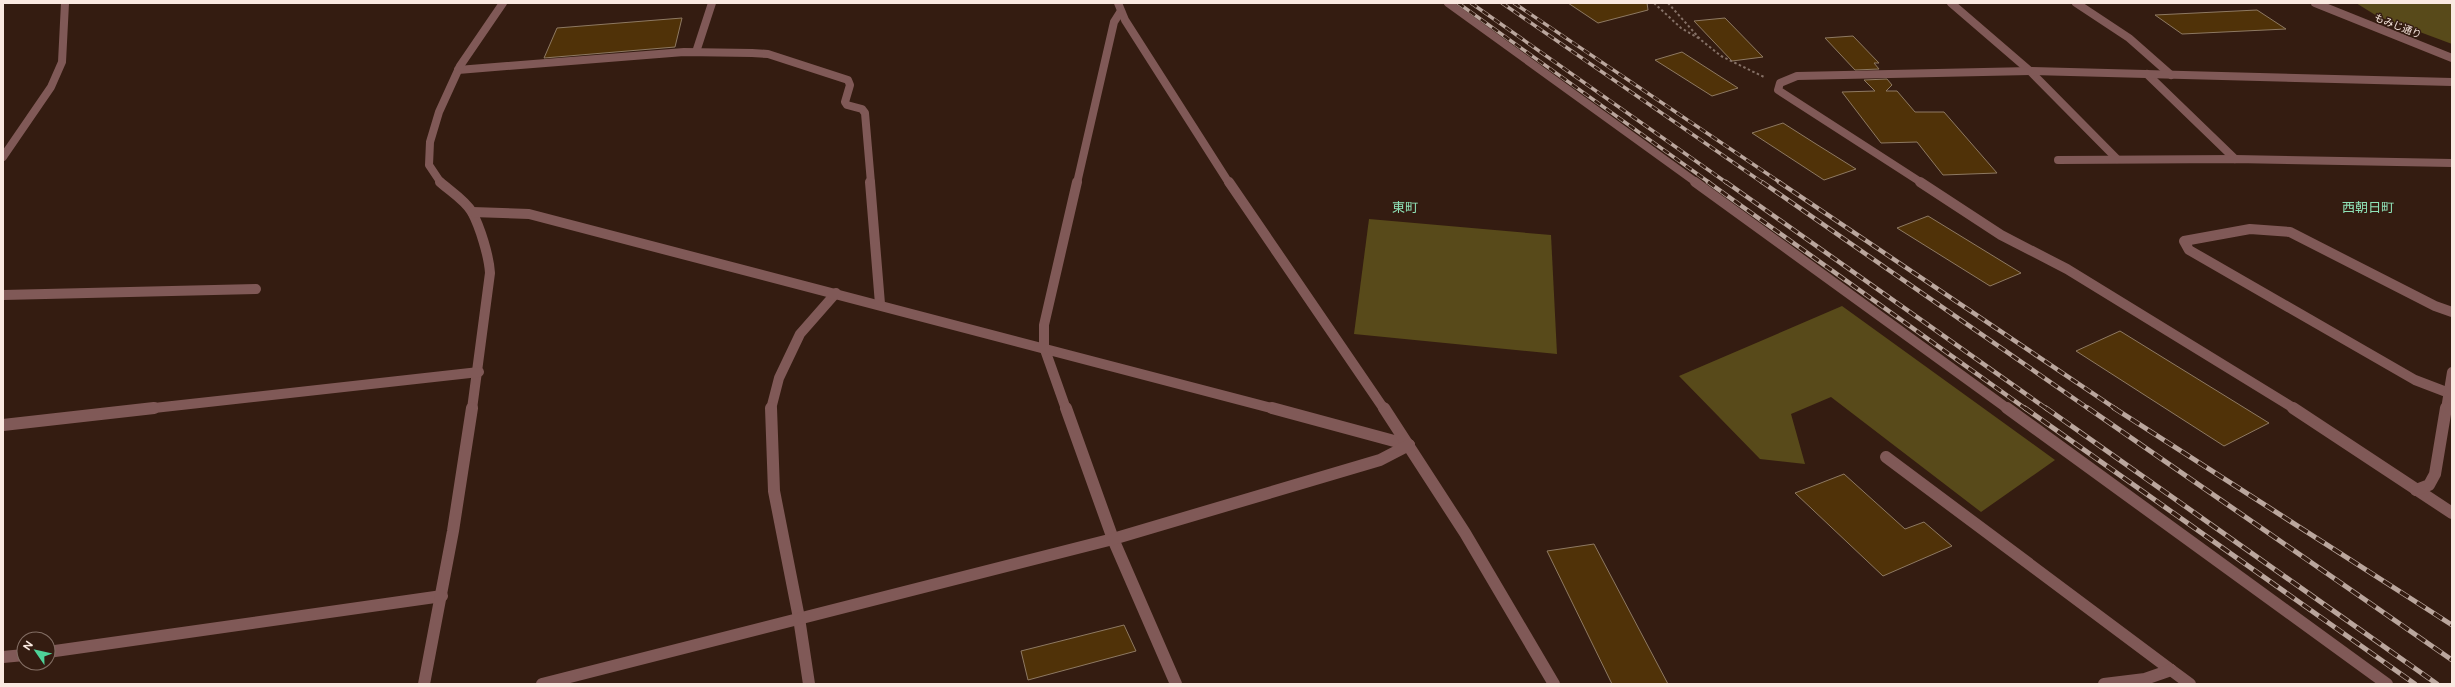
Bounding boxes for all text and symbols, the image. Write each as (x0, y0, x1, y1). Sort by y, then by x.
street label: もみじ通り (2372, 11, 2424, 41)
district label: 東町 (1392, 200, 1418, 215)
district label: 西朝日町 (2342, 200, 2394, 215)
north arrow (16, 631, 56, 671)
text: N (20, 639, 36, 653)

